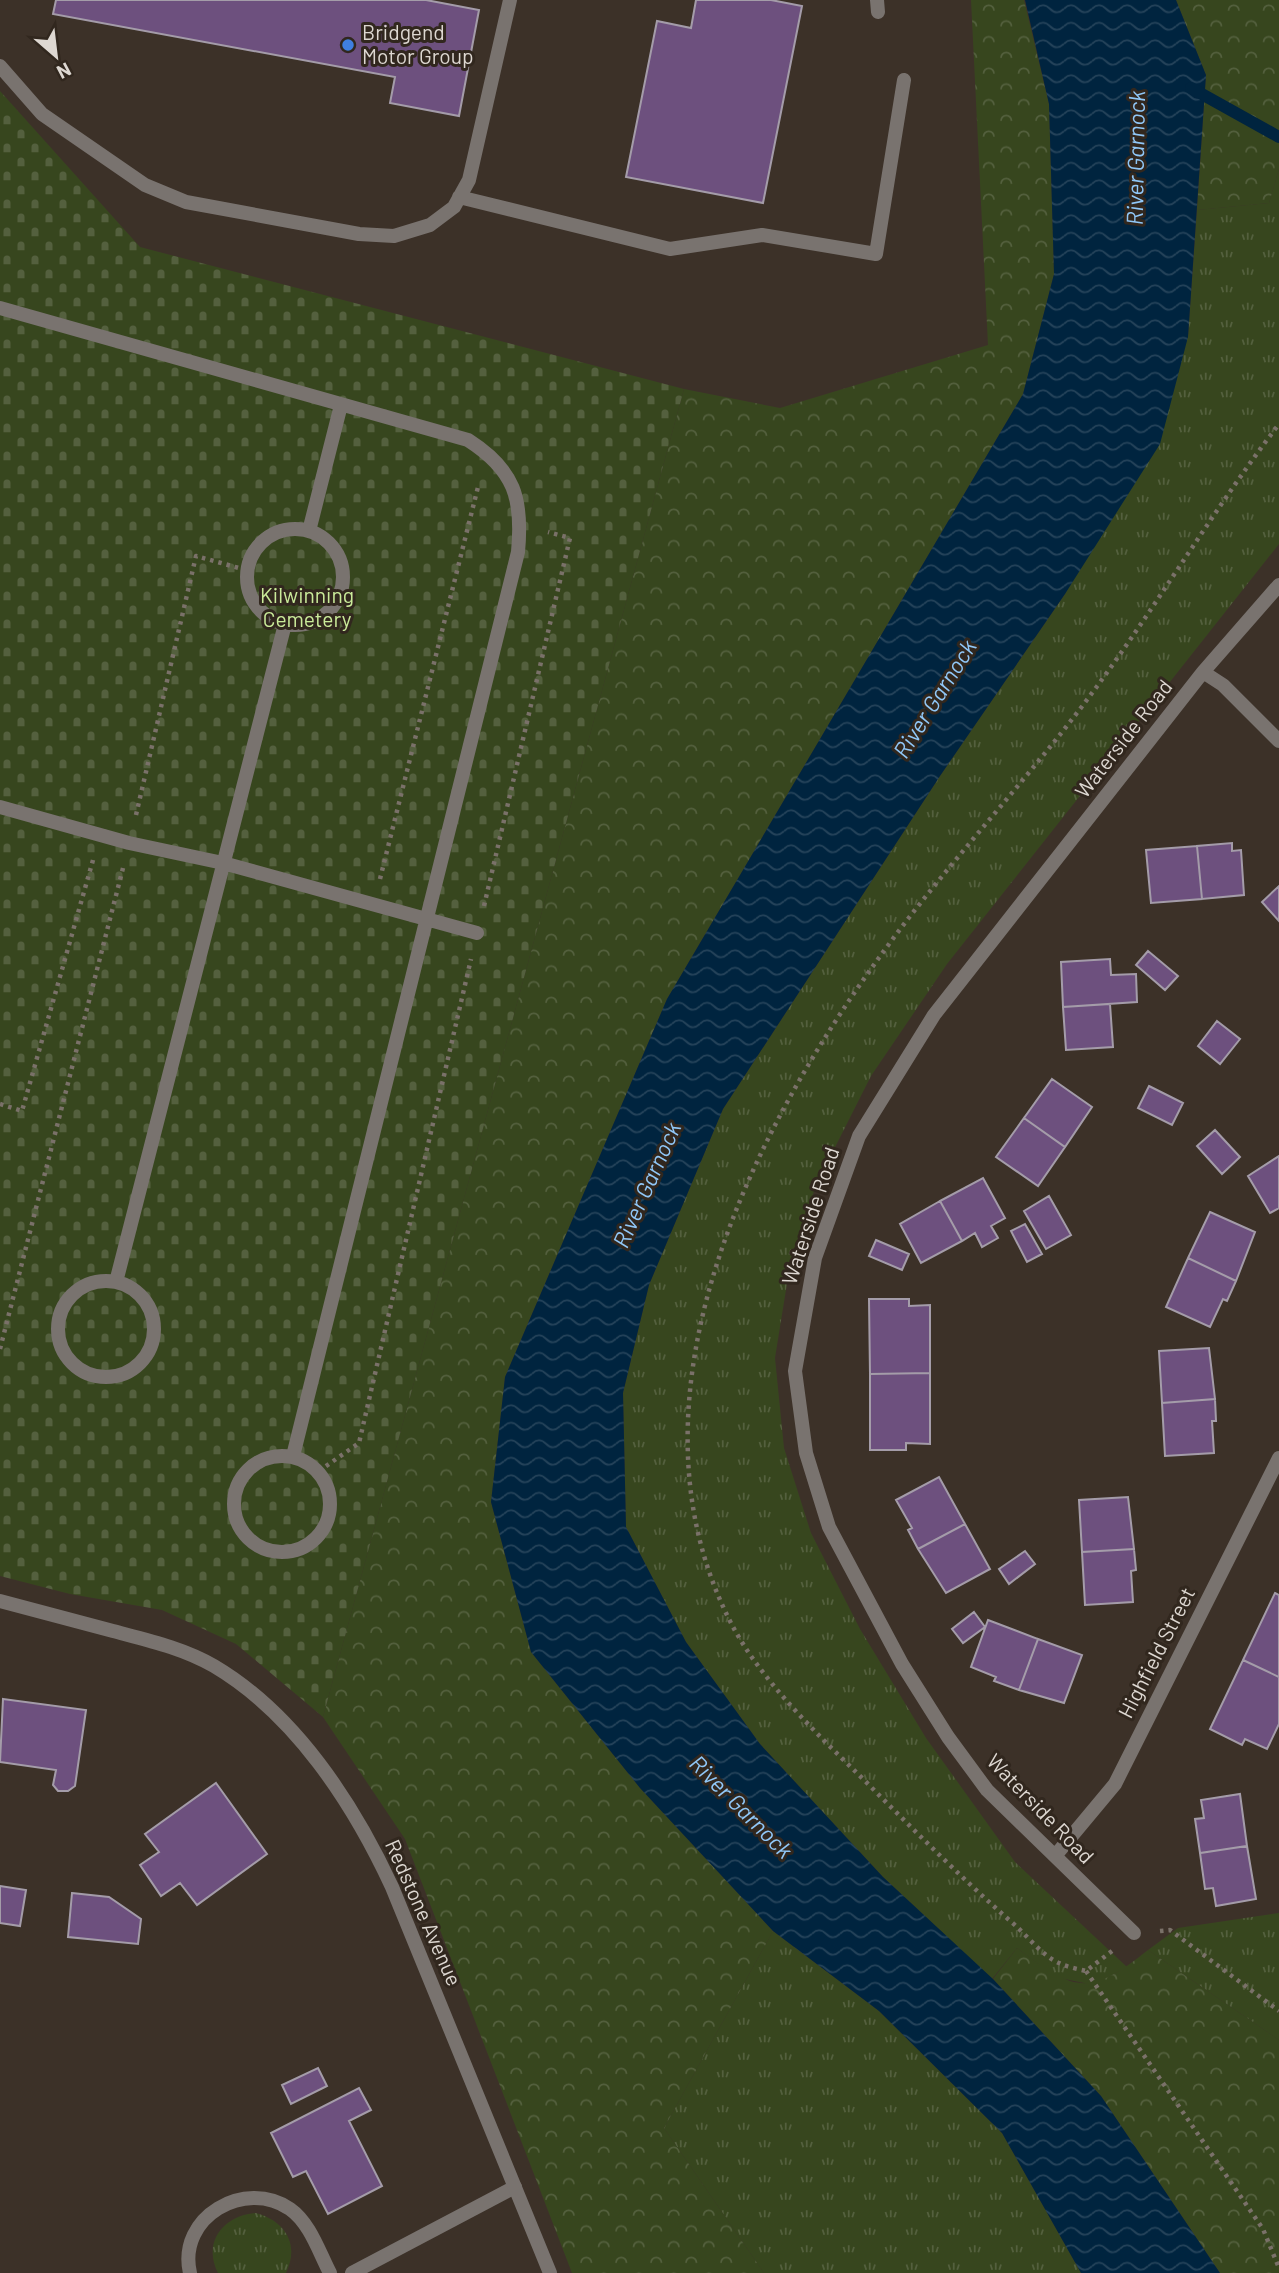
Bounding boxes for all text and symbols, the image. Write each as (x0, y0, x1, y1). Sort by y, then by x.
place label: Bridgend Motor Group (362, 19, 474, 68)
north arrow (21, 21, 91, 91)
marker: Bridgend Motor Group (340, 37, 356, 53)
text: N (53, 58, 75, 85)
water label: River Garnock (1120, 90, 1150, 226)
park label: Kilwinning Cemetery (260, 582, 354, 631)
water label: River Garnock (887, 634, 982, 763)
street label: Waterside Road (1069, 674, 1177, 802)
water label: River Garnock (606, 1117, 686, 1252)
street label: Waterside Road (776, 1144, 844, 1287)
street label: Highfield Street (1112, 1583, 1199, 1722)
street label: Waterside Road (982, 1748, 1100, 1868)
water label: River Garnock (684, 1749, 799, 1864)
street label: Redstone Avenue (381, 1835, 468, 1989)

